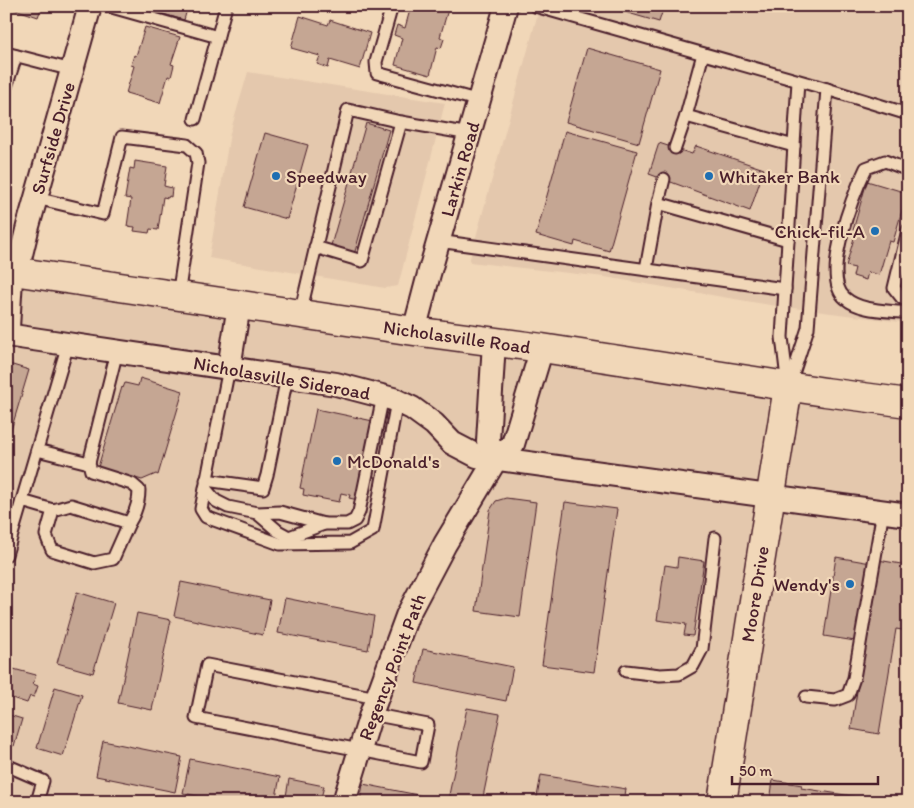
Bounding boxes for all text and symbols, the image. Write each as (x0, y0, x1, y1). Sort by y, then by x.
street label: Surfside Drive (26, 79, 80, 197)
street label: Larkin Road (435, 118, 485, 219)
place label: Speedway (286, 165, 367, 188)
place label: Whitaker Bank (719, 165, 840, 188)
marker: Speedway (270, 170, 282, 182)
marker: Whitaker Bank (703, 170, 715, 182)
place label: Chick-fil-A (774, 220, 865, 243)
marker: Chick-fil-A (869, 225, 881, 237)
street label: Nicholasville Road (382, 315, 532, 359)
street label: Nicholasville Sideroad (192, 351, 373, 405)
place label: McDonald's (347, 450, 440, 473)
marker: McDonald's (331, 455, 343, 467)
street label: Moore Drive (736, 544, 774, 644)
place label: Wendy's (773, 573, 840, 596)
marker: Wendy's (844, 578, 856, 590)
street label: Regency Point Path (353, 590, 431, 744)
scale bar (732, 753, 878, 785)
text: 50 m (739, 762, 772, 780)

